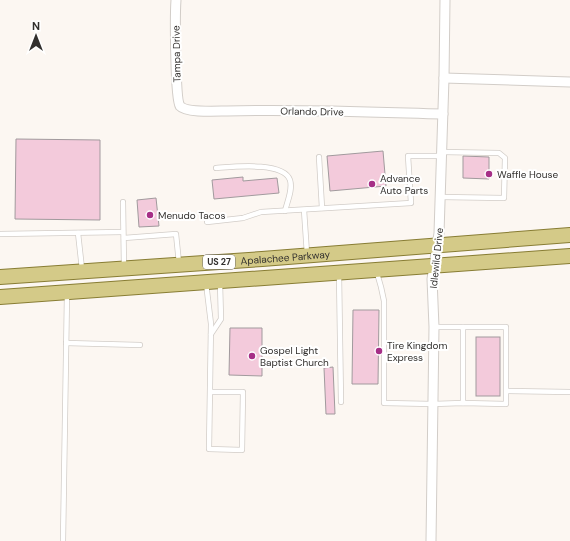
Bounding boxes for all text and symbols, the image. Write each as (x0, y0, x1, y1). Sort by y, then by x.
north arrow (16, 16, 56, 56)
text: N (32, 19, 40, 33)
street label: Tampa Drive (169, 25, 183, 83)
street label: Orlando Drive (280, 104, 344, 119)
place label: Waffle House (497, 168, 558, 181)
marker: Waffle House (484, 169, 494, 179)
place label: Advance Auto Parts (380, 172, 428, 197)
marker: Advance Auto Parts (367, 179, 377, 189)
place label: Menudo Tacos (158, 209, 225, 222)
marker: Menudo Tacos (145, 210, 155, 220)
street label: Idlewild Drive (427, 227, 446, 289)
street label: Apalachee Parkway (240, 248, 331, 267)
road number: US 27 (203, 255, 235, 269)
place label: Tire Kingdom Express (387, 339, 447, 364)
place label: Gospel Light Baptist Church (260, 344, 329, 369)
marker: Tire Kingdom Express (374, 346, 384, 356)
marker: Gospel Light Baptist Church (247, 351, 257, 361)

